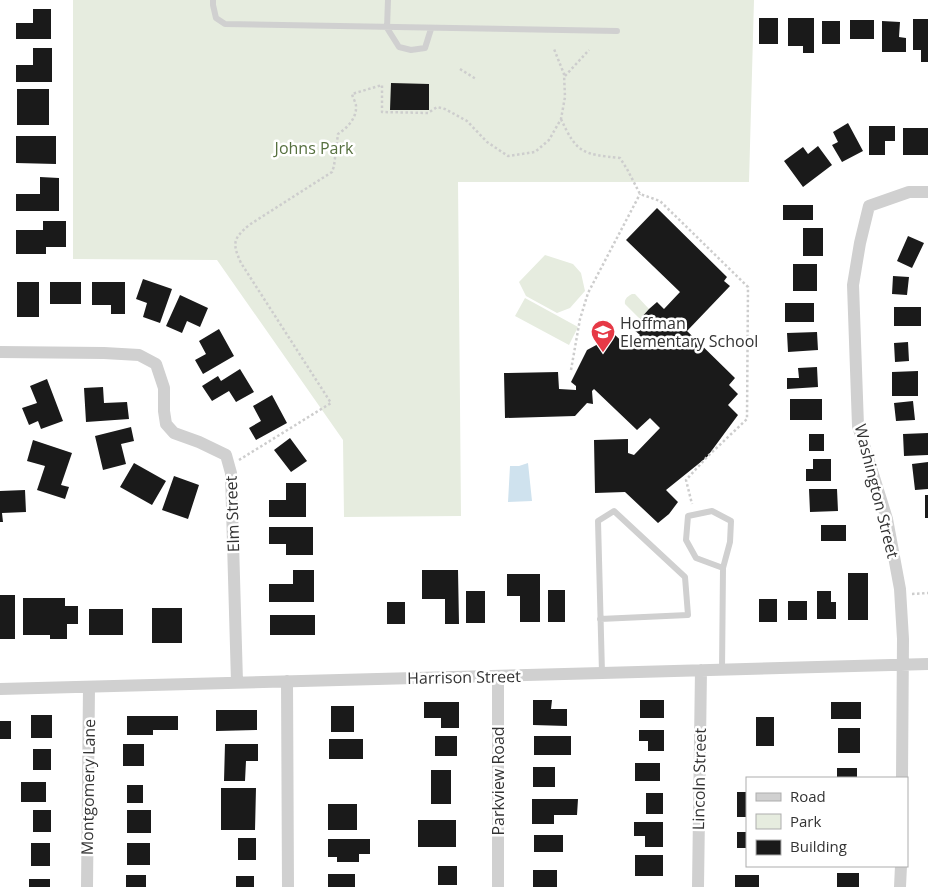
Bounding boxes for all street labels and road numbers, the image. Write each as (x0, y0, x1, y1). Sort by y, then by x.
street label: Washington Street (850, 422, 904, 561)
street label: Elm Street (220, 475, 244, 553)
street label: Harrison Street (407, 665, 521, 689)
street label: Montgomery Lane (76, 719, 100, 855)
street label: Parkview Road (487, 726, 509, 836)
street label: Lincoln Street (687, 727, 711, 830)

